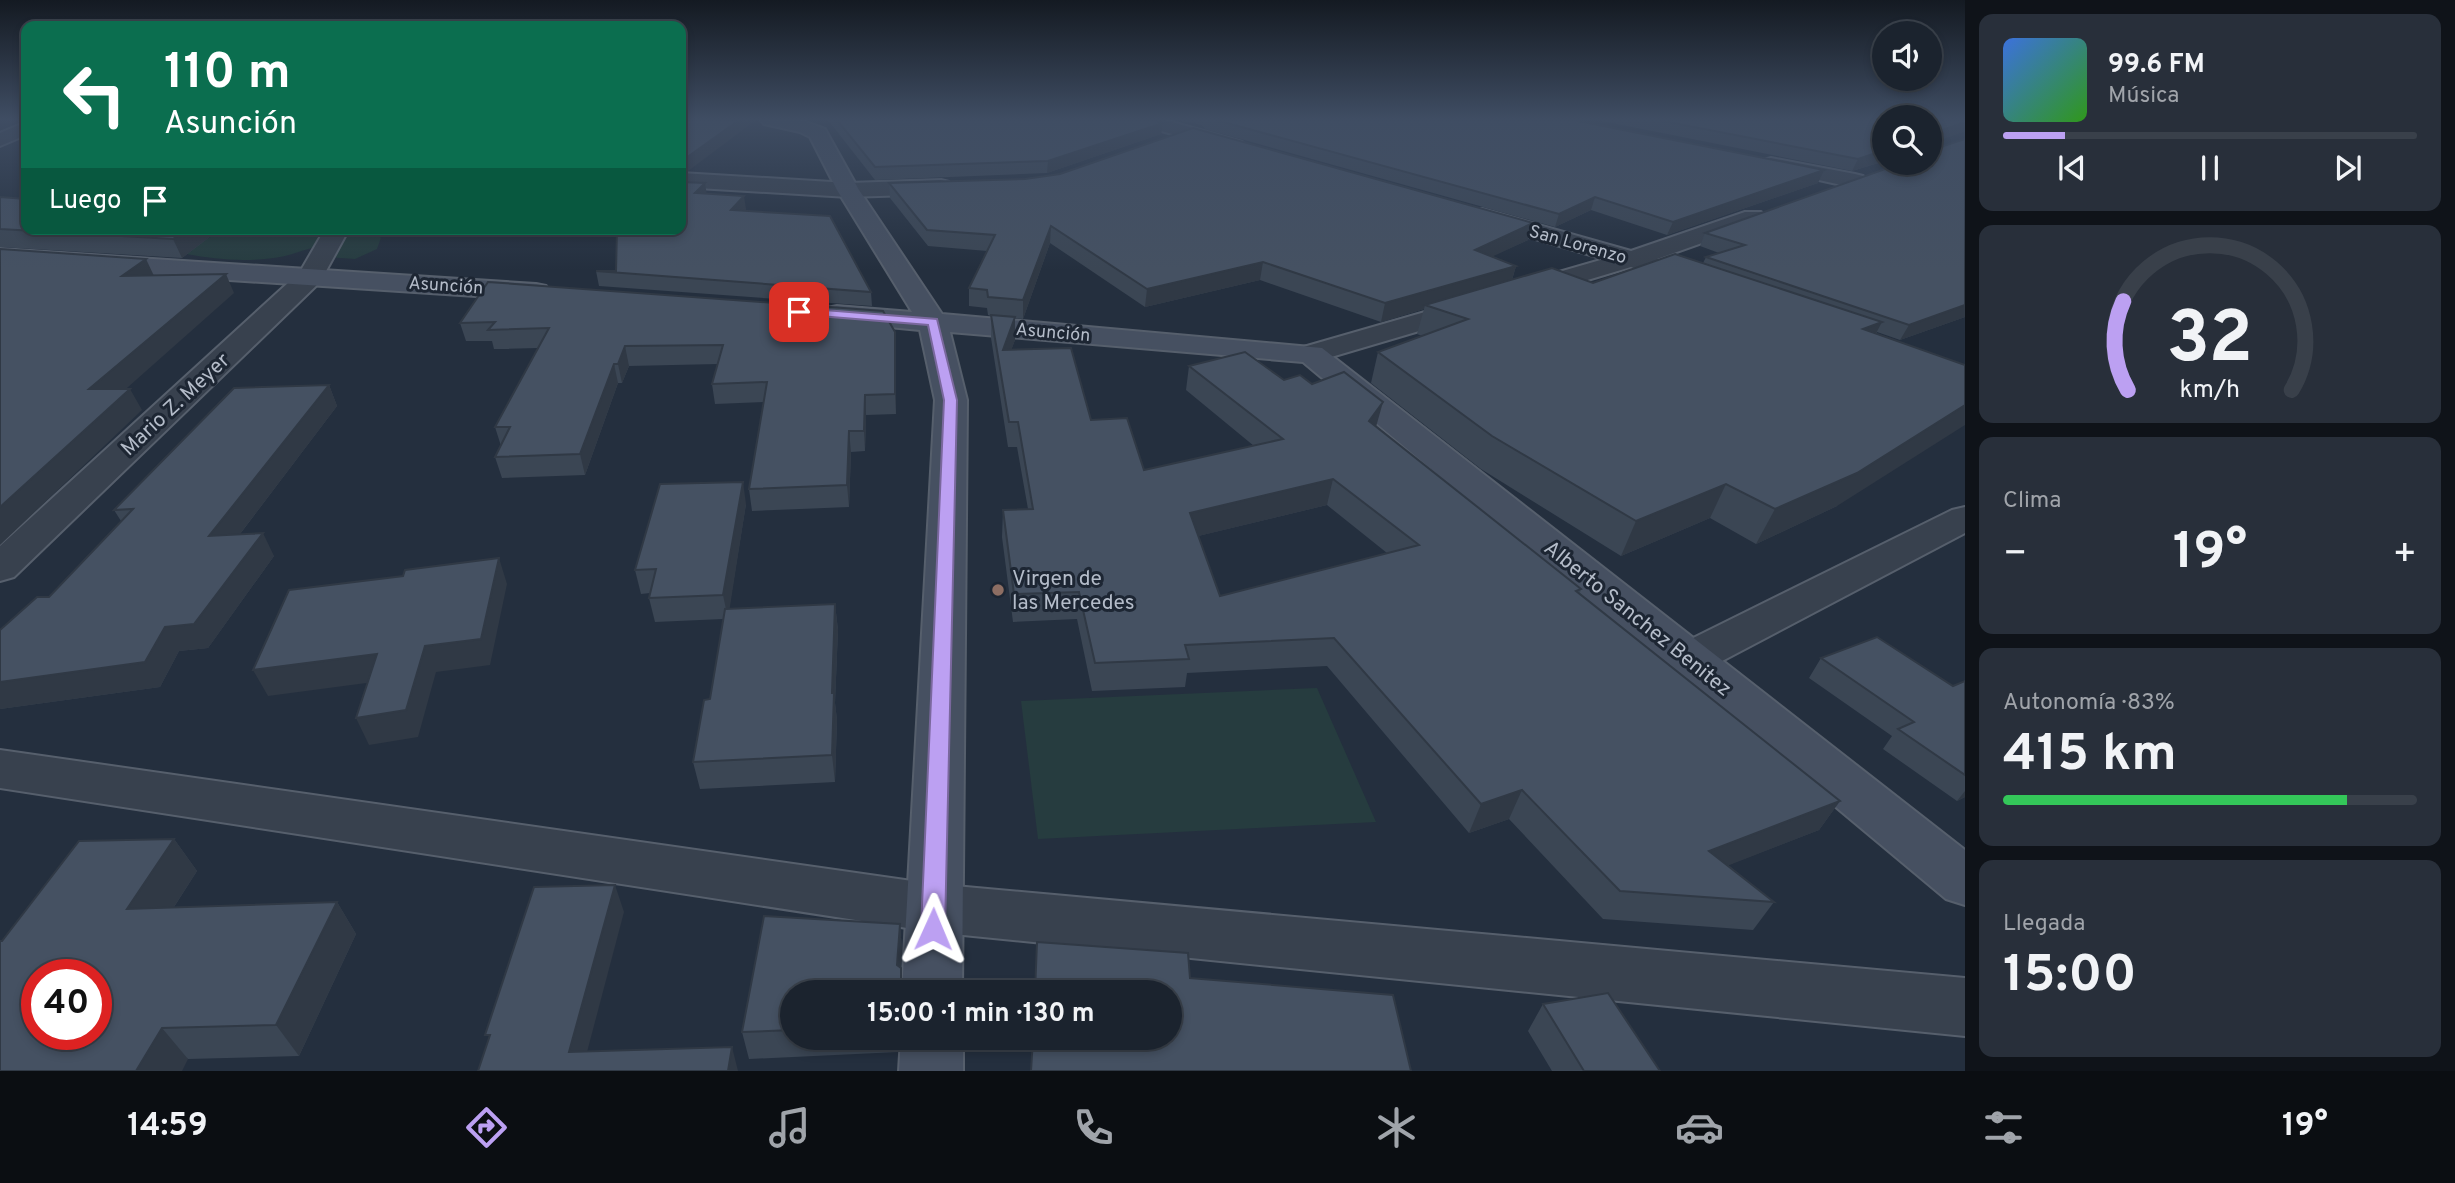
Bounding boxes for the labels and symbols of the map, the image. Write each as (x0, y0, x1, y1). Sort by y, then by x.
street label: San Lorenzo (1526, 221, 1629, 270)
street label: Asunción (408, 272, 484, 301)
pin (769, 282, 829, 342)
street label: Asunción (1015, 319, 1091, 348)
street label: Mario Z. Meyer (116, 348, 236, 463)
street label: Alberto Sanchez Benitez (1538, 535, 1736, 703)
place label: Virgen de las Mercedes (1012, 566, 1135, 617)
marker: Virgen de las Mercedes (990, 582, 1006, 598)
position arrow (896, 892, 970, 966)
speed limit sign: 40 (21, 959, 112, 1050)

